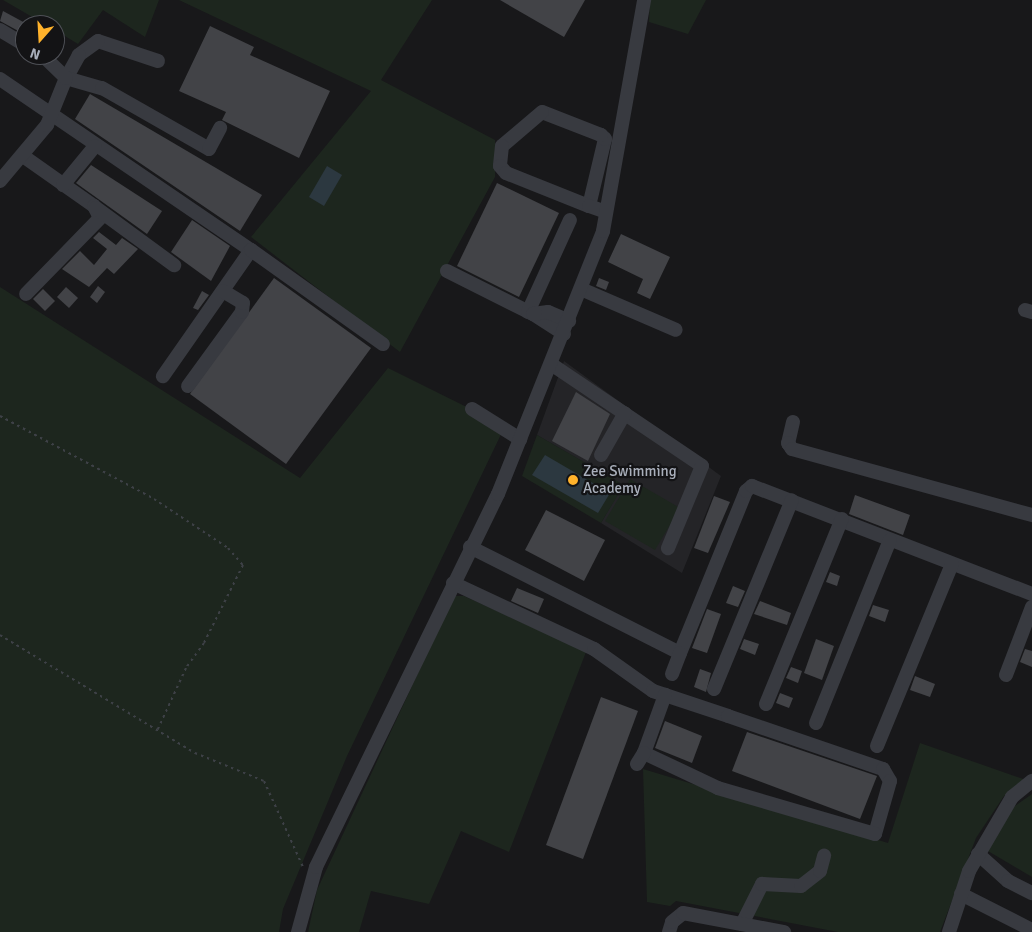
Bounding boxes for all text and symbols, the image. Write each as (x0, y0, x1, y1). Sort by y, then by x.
north arrow (15, 15, 65, 65)
text: N (28, 44, 43, 63)
place label: Zee Swimming Academy (583, 462, 677, 497)
marker: Zee Swimming Academy (567, 474, 579, 486)

